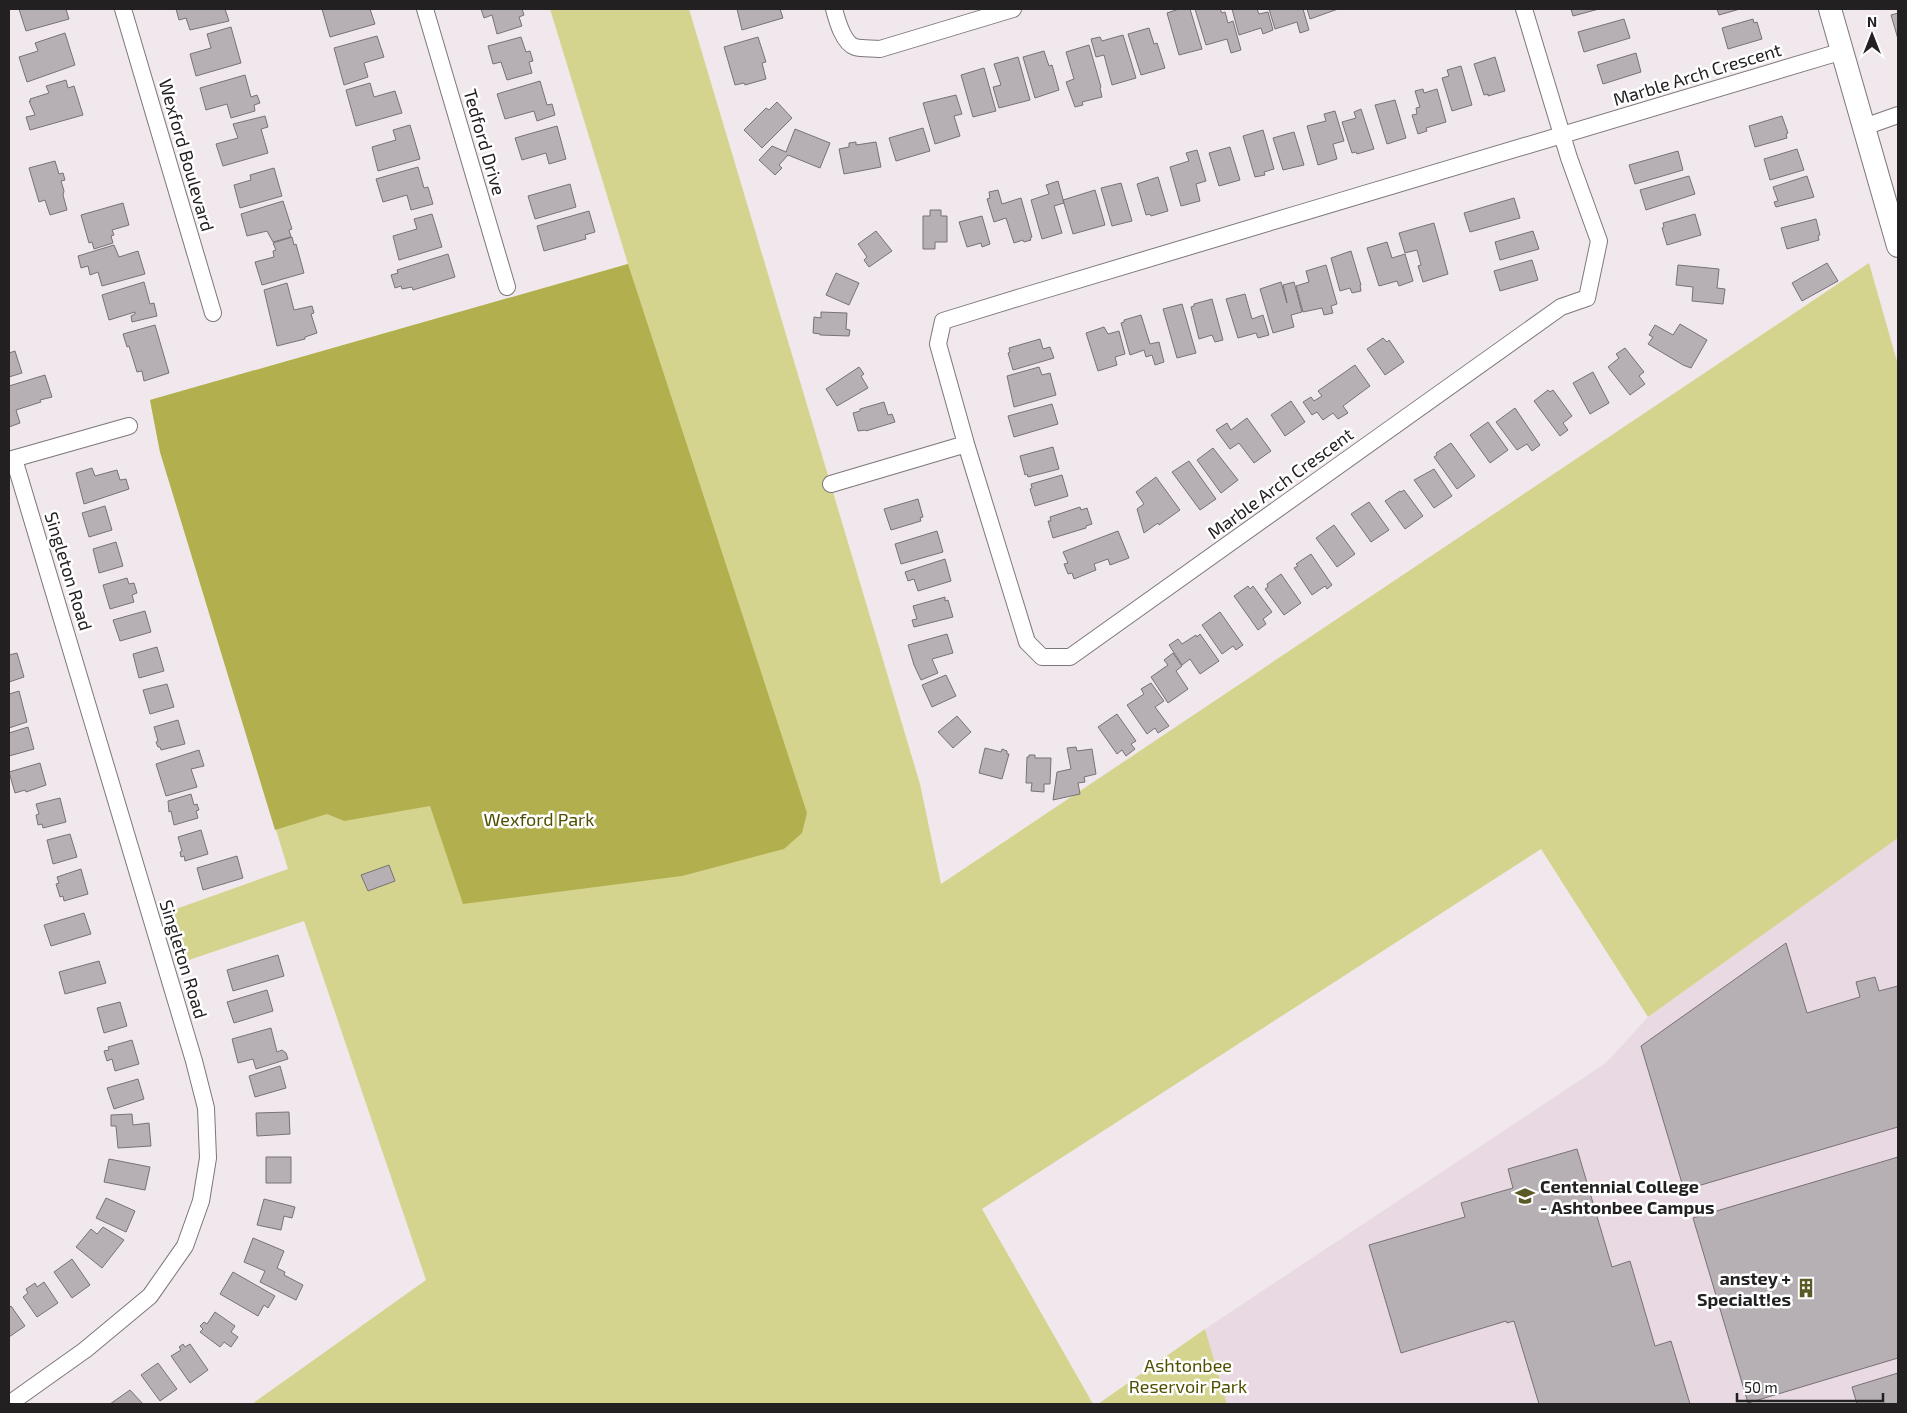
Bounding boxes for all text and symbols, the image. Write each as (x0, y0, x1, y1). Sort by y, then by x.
north arrow (1847, 10, 1897, 60)
text: N (1867, 13, 1877, 30)
street label: Marble Arch Crescent (1610, 38, 1784, 110)
street label: Wexford Boulevard (155, 76, 219, 234)
street label: Tedford Drive (459, 86, 511, 198)
street label: Marble Arch Crescent (1203, 423, 1357, 543)
street label: Singleton Road (40, 509, 98, 633)
park label: Wexford Park (483, 808, 595, 830)
street label: Singleton Road (155, 897, 213, 1021)
place label: Centennial College - Ashtonbee Campus (1540, 1175, 1714, 1218)
school or university icon: Centennial College - Ashtonbee Campus (1514, 1185, 1536, 1207)
place label: anstey + Specialt!es (1697, 1267, 1791, 1310)
building icon: anstey + Specialt!es (1795, 1277, 1817, 1299)
park label: Ashtonbee Reservoir Park (1129, 1354, 1247, 1397)
scale bar (1737, 1370, 1883, 1402)
text: 50 m (1744, 1378, 1778, 1396)

